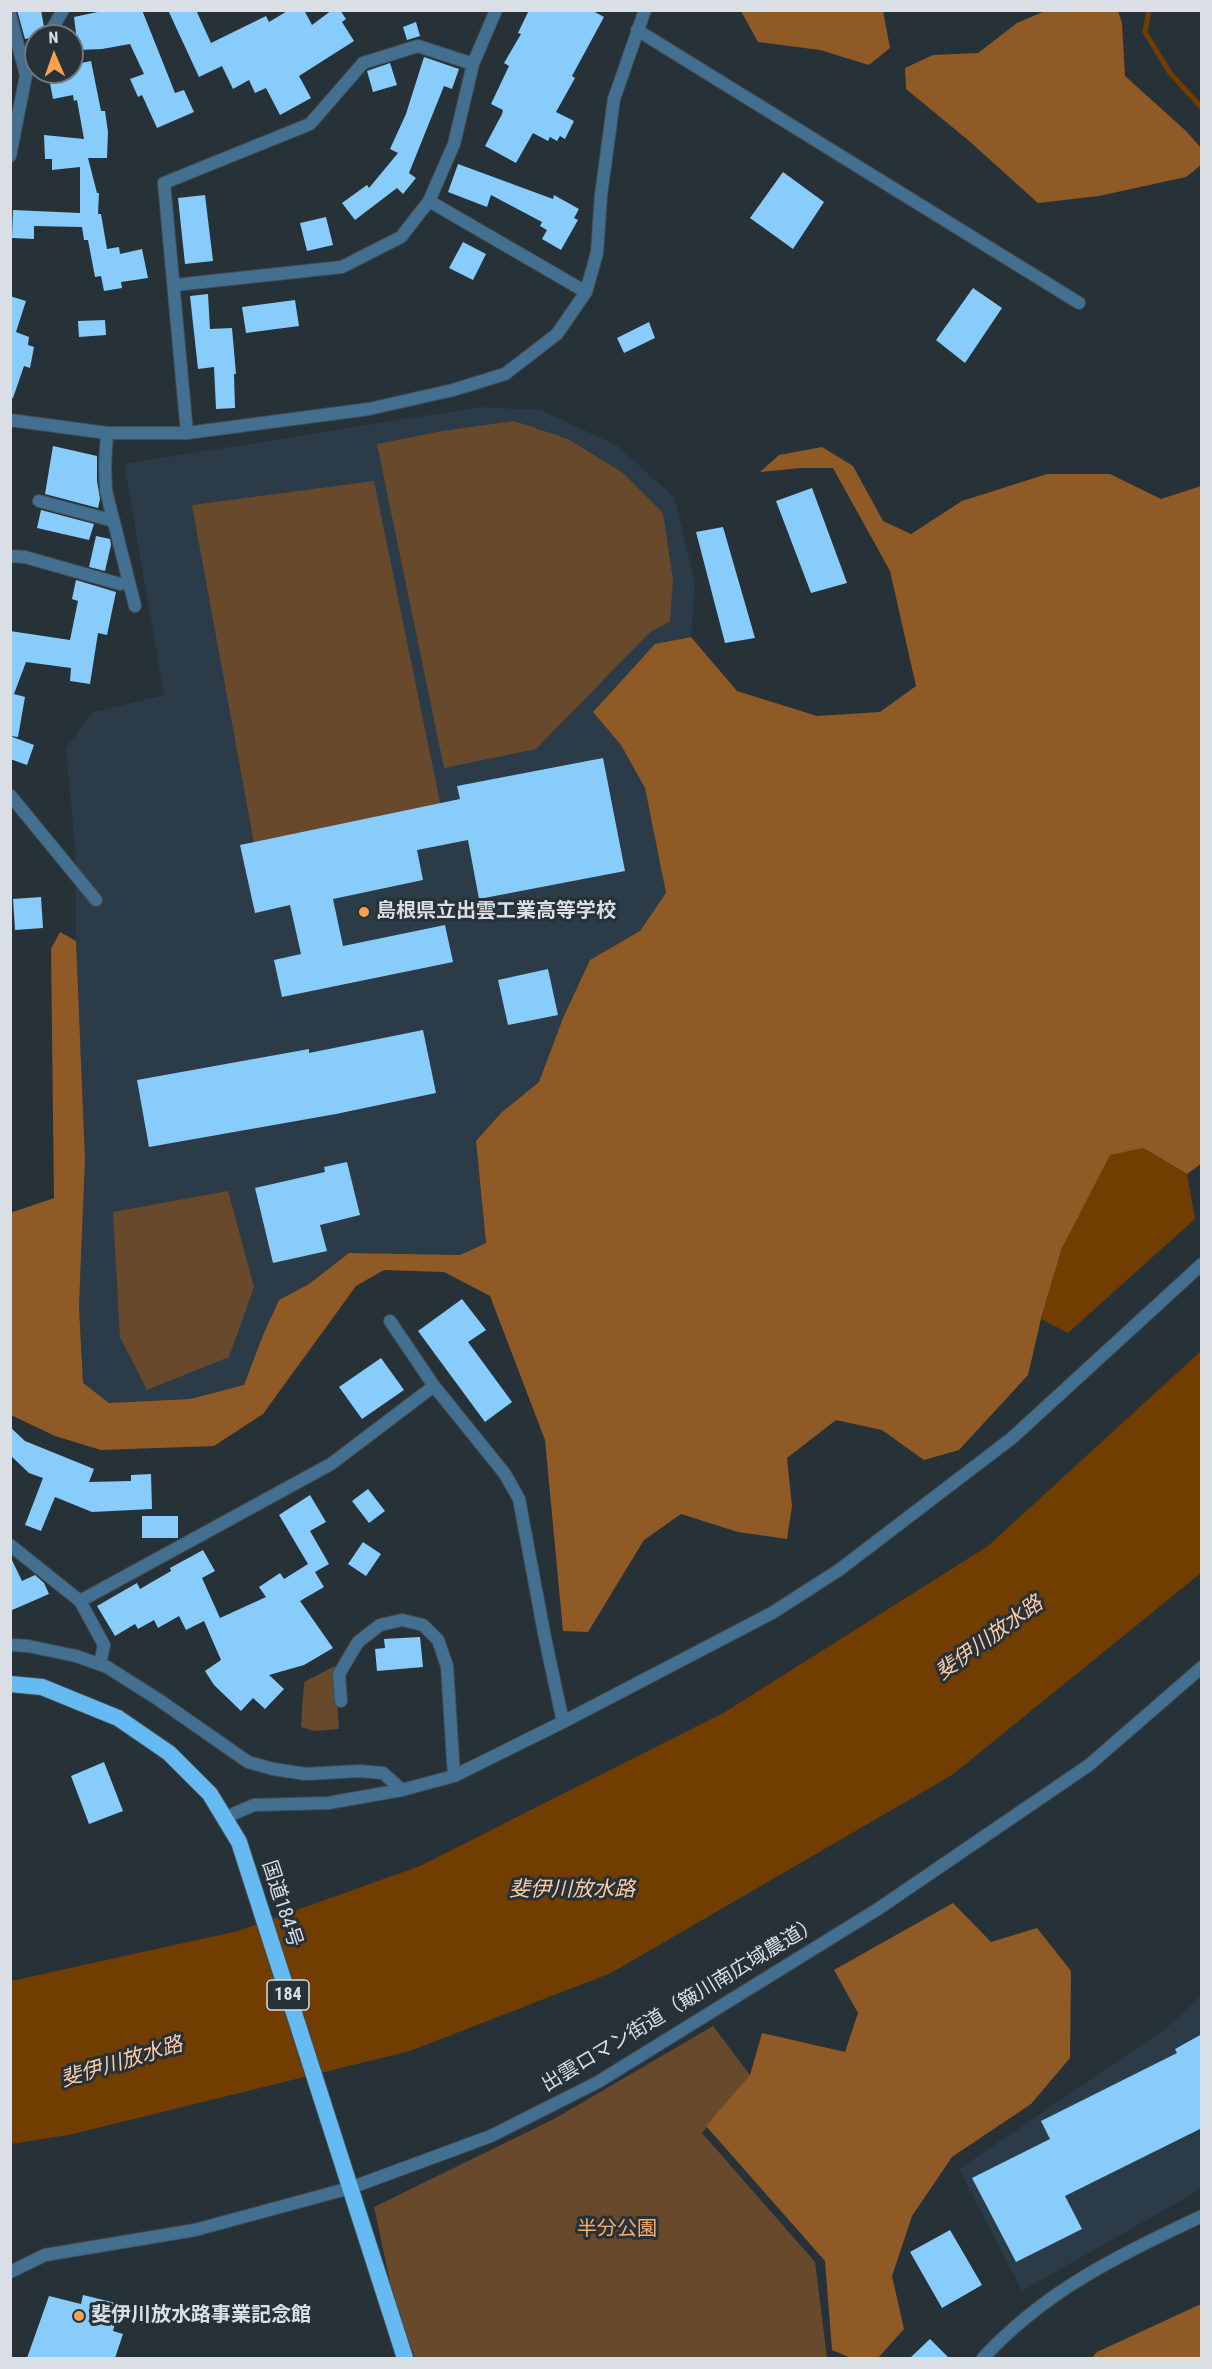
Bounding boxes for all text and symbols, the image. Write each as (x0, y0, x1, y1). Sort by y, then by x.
north arrow (24, 24, 84, 84)
text: N (48, 28, 59, 47)
place label: 島根県立出雲工業高等学校 (376, 900, 616, 924)
marker: 島根県立出雲工業高等学校 (357, 905, 371, 919)
water label: 斐伊川放水路 (932, 1592, 1048, 1686)
street label: 国道184号 (256, 1858, 306, 1950)
water label: 斐伊川放水路 (509, 1878, 635, 1904)
street label: 出雲ロマン街道（簸川南広域農道） (538, 1912, 824, 2098)
road number: 184 (267, 1980, 309, 2010)
water label: 斐伊川放水路 (58, 2033, 186, 2093)
park label: 半分公園 (577, 2218, 657, 2242)
place label: 斐伊川放水路事業記念館 (91, 2304, 311, 2328)
marker: 斐伊川放水路事業記念館 (72, 2309, 86, 2323)

